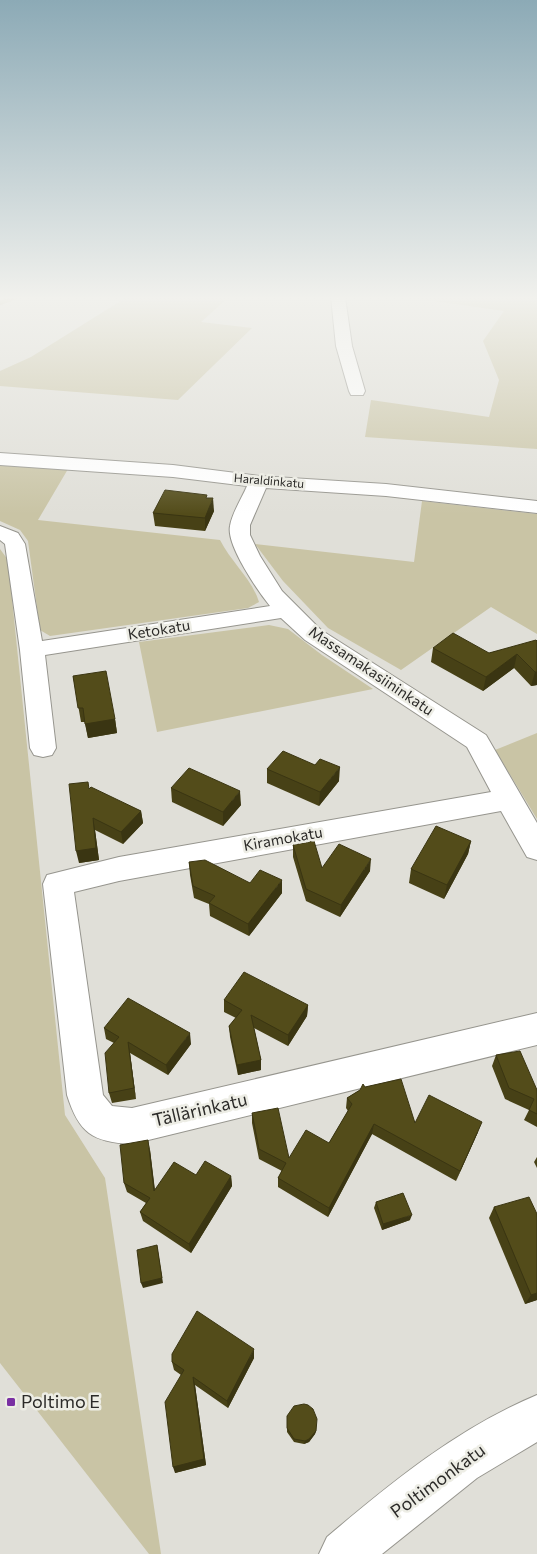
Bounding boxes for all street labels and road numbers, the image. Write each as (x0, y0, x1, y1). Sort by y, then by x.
street label: Haraldinkatu (233, 470, 305, 490)
street label: Ketokatu (126, 615, 191, 643)
street label: Massamakasiininkatu (306, 622, 437, 719)
street label: Kiramokatu (242, 822, 324, 854)
street label: Tällärinkatu (150, 1087, 249, 1131)
street label: Poltimonkatu (386, 1438, 489, 1522)

